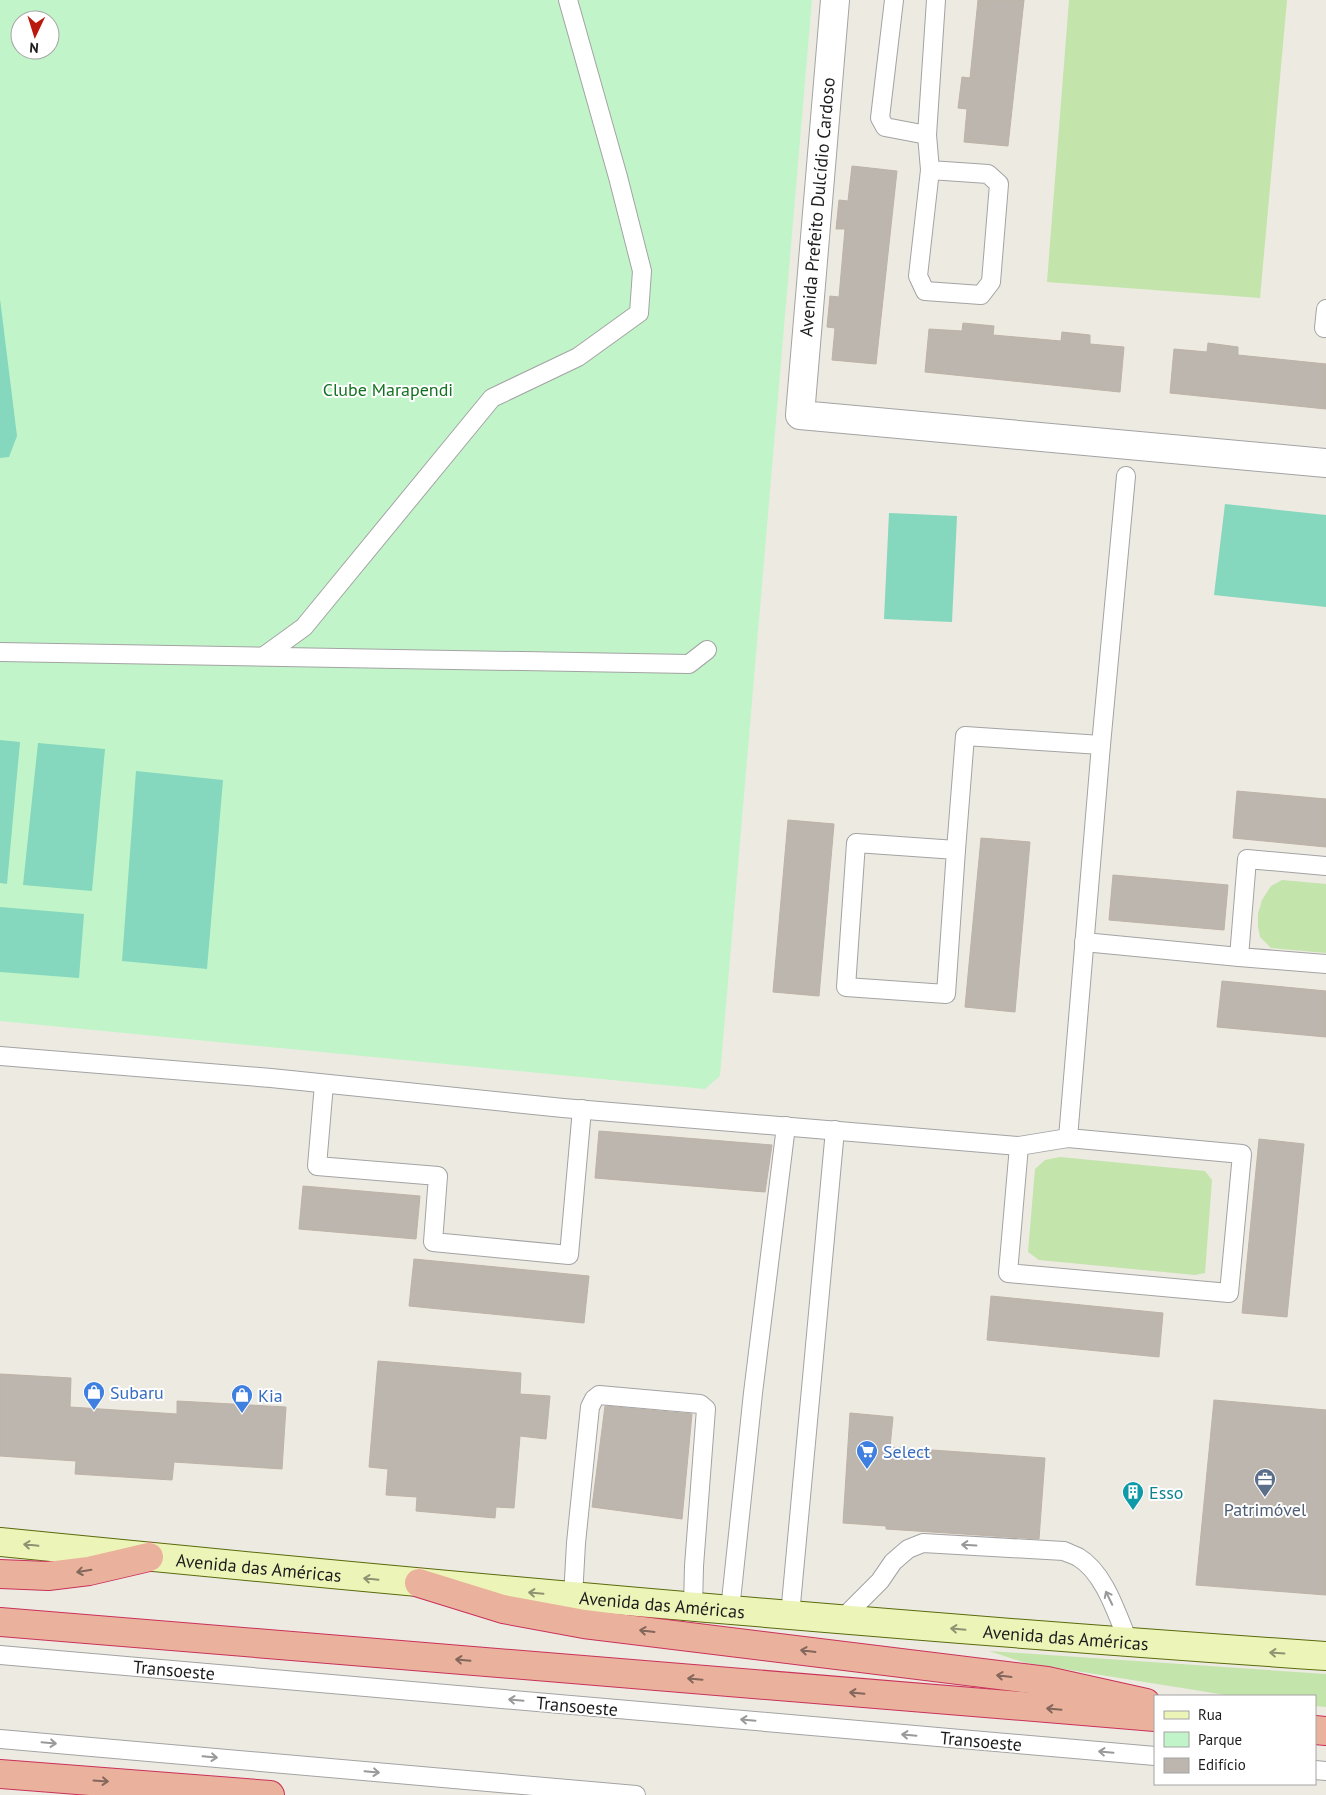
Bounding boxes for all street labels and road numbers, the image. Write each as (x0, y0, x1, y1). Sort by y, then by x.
street label: Avenida Prefeito Dulcídio Cardoso (794, 76, 840, 338)
street label: Avenida das Américas (175, 1548, 342, 1587)
street label: Avenida das Américas (578, 1585, 746, 1623)
street label: Avenida das Américas (982, 1619, 1149, 1655)
street label: Transoeste (132, 1655, 216, 1685)
street label: Transoeste (535, 1691, 619, 1721)
street label: Transoeste (939, 1726, 1023, 1756)

